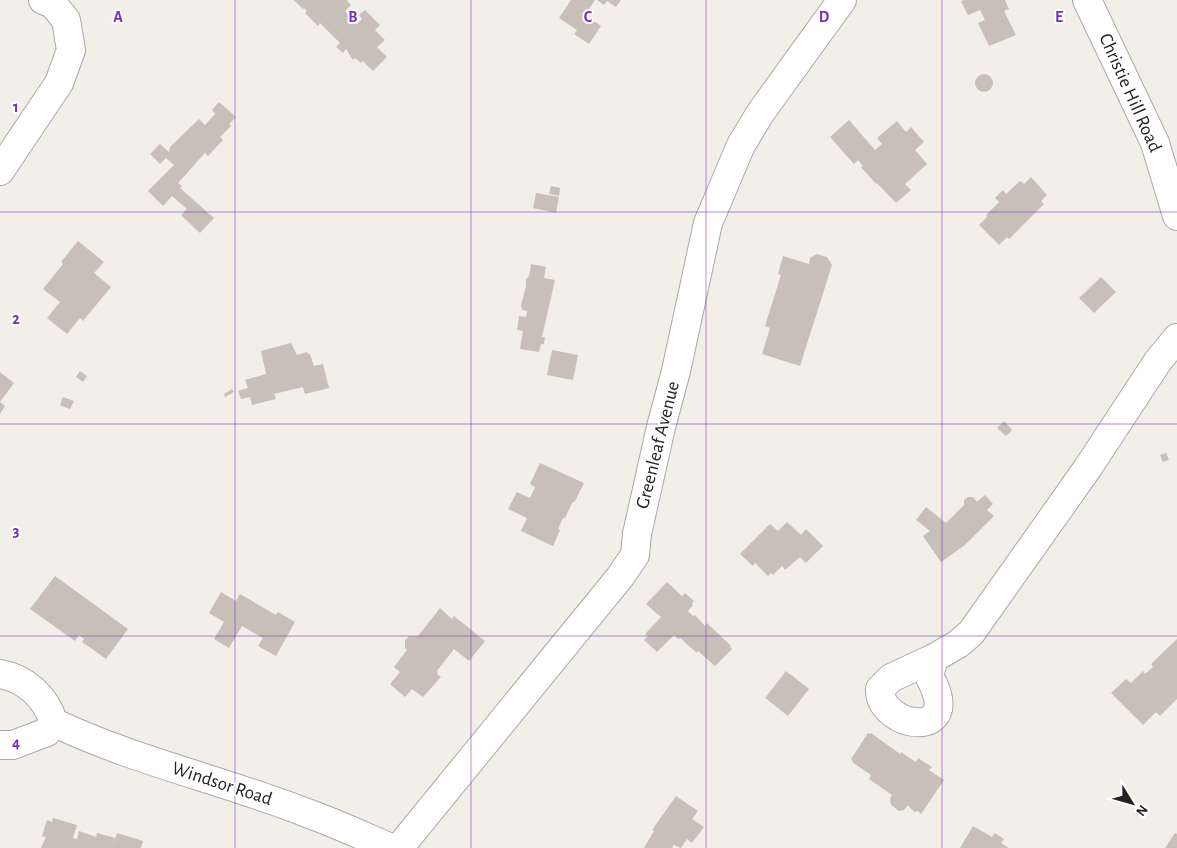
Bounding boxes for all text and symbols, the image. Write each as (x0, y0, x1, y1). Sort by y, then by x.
text: A (113, 9, 123, 25)
text: B (348, 9, 358, 25)
text: C (584, 9, 593, 25)
text: D (819, 9, 830, 25)
text: E (1055, 9, 1063, 25)
street label: Christie Hill Road (1095, 31, 1165, 155)
text: 1 (13, 99, 19, 115)
text: 2 (12, 311, 20, 327)
street label: Greenleaf Avenue (633, 379, 683, 511)
text: 3 (13, 523, 20, 539)
text: 4 (12, 735, 20, 751)
street label: Windsor Road (169, 759, 275, 809)
north arrow (1107, 778, 1157, 828)
text: N (1133, 802, 1150, 818)

